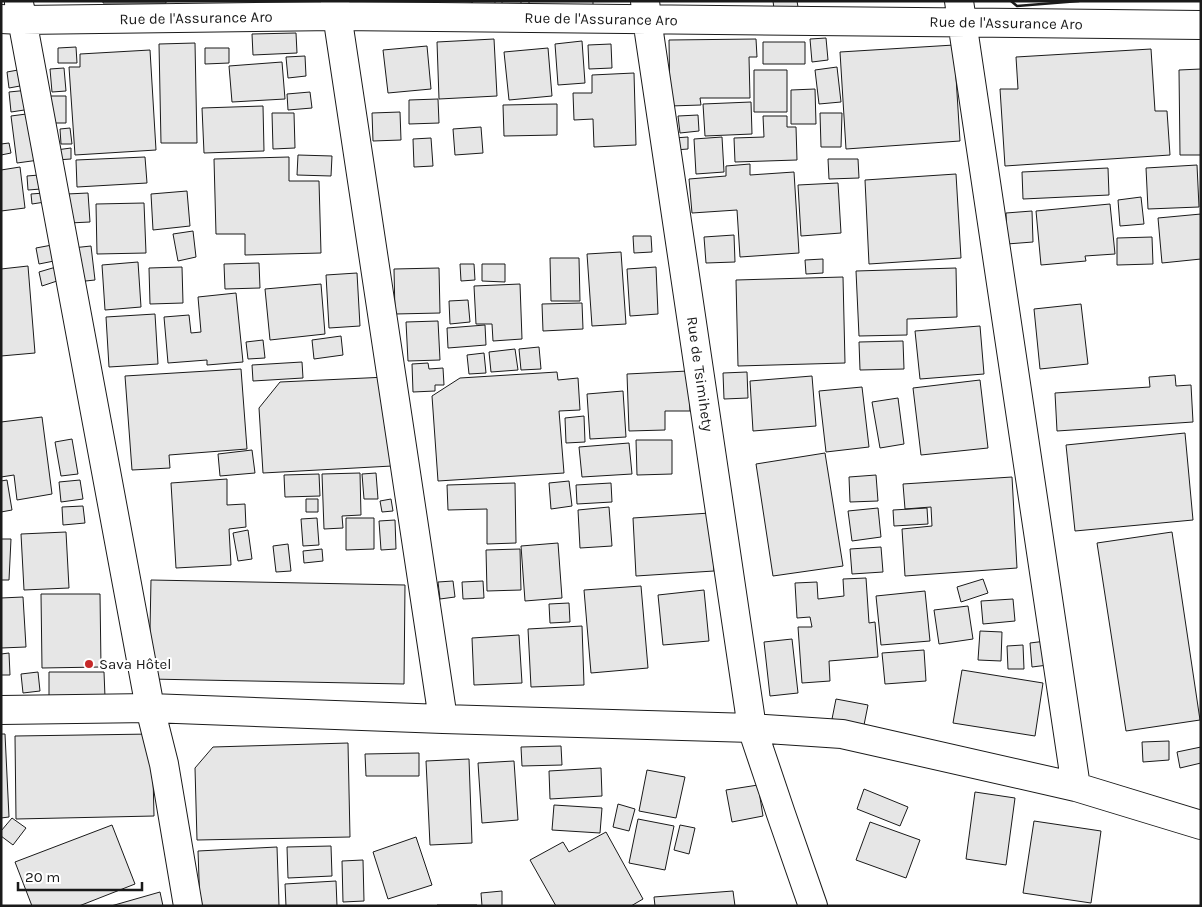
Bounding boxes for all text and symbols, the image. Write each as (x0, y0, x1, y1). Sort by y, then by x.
street label: Rue de l'Assurance Aro (119, 8, 273, 28)
street label: Rue de l'Assurance Aro (524, 9, 678, 29)
street label: Rue de l'Assurance Aro (929, 13, 1083, 33)
street label: Rue de Tsimihety (683, 315, 717, 433)
place label: Sava Hôtel (99, 655, 171, 673)
marker: Sava Hôtel (83, 658, 95, 670)
scale bar (18, 860, 141, 892)
text: 20 m (25, 868, 60, 886)

